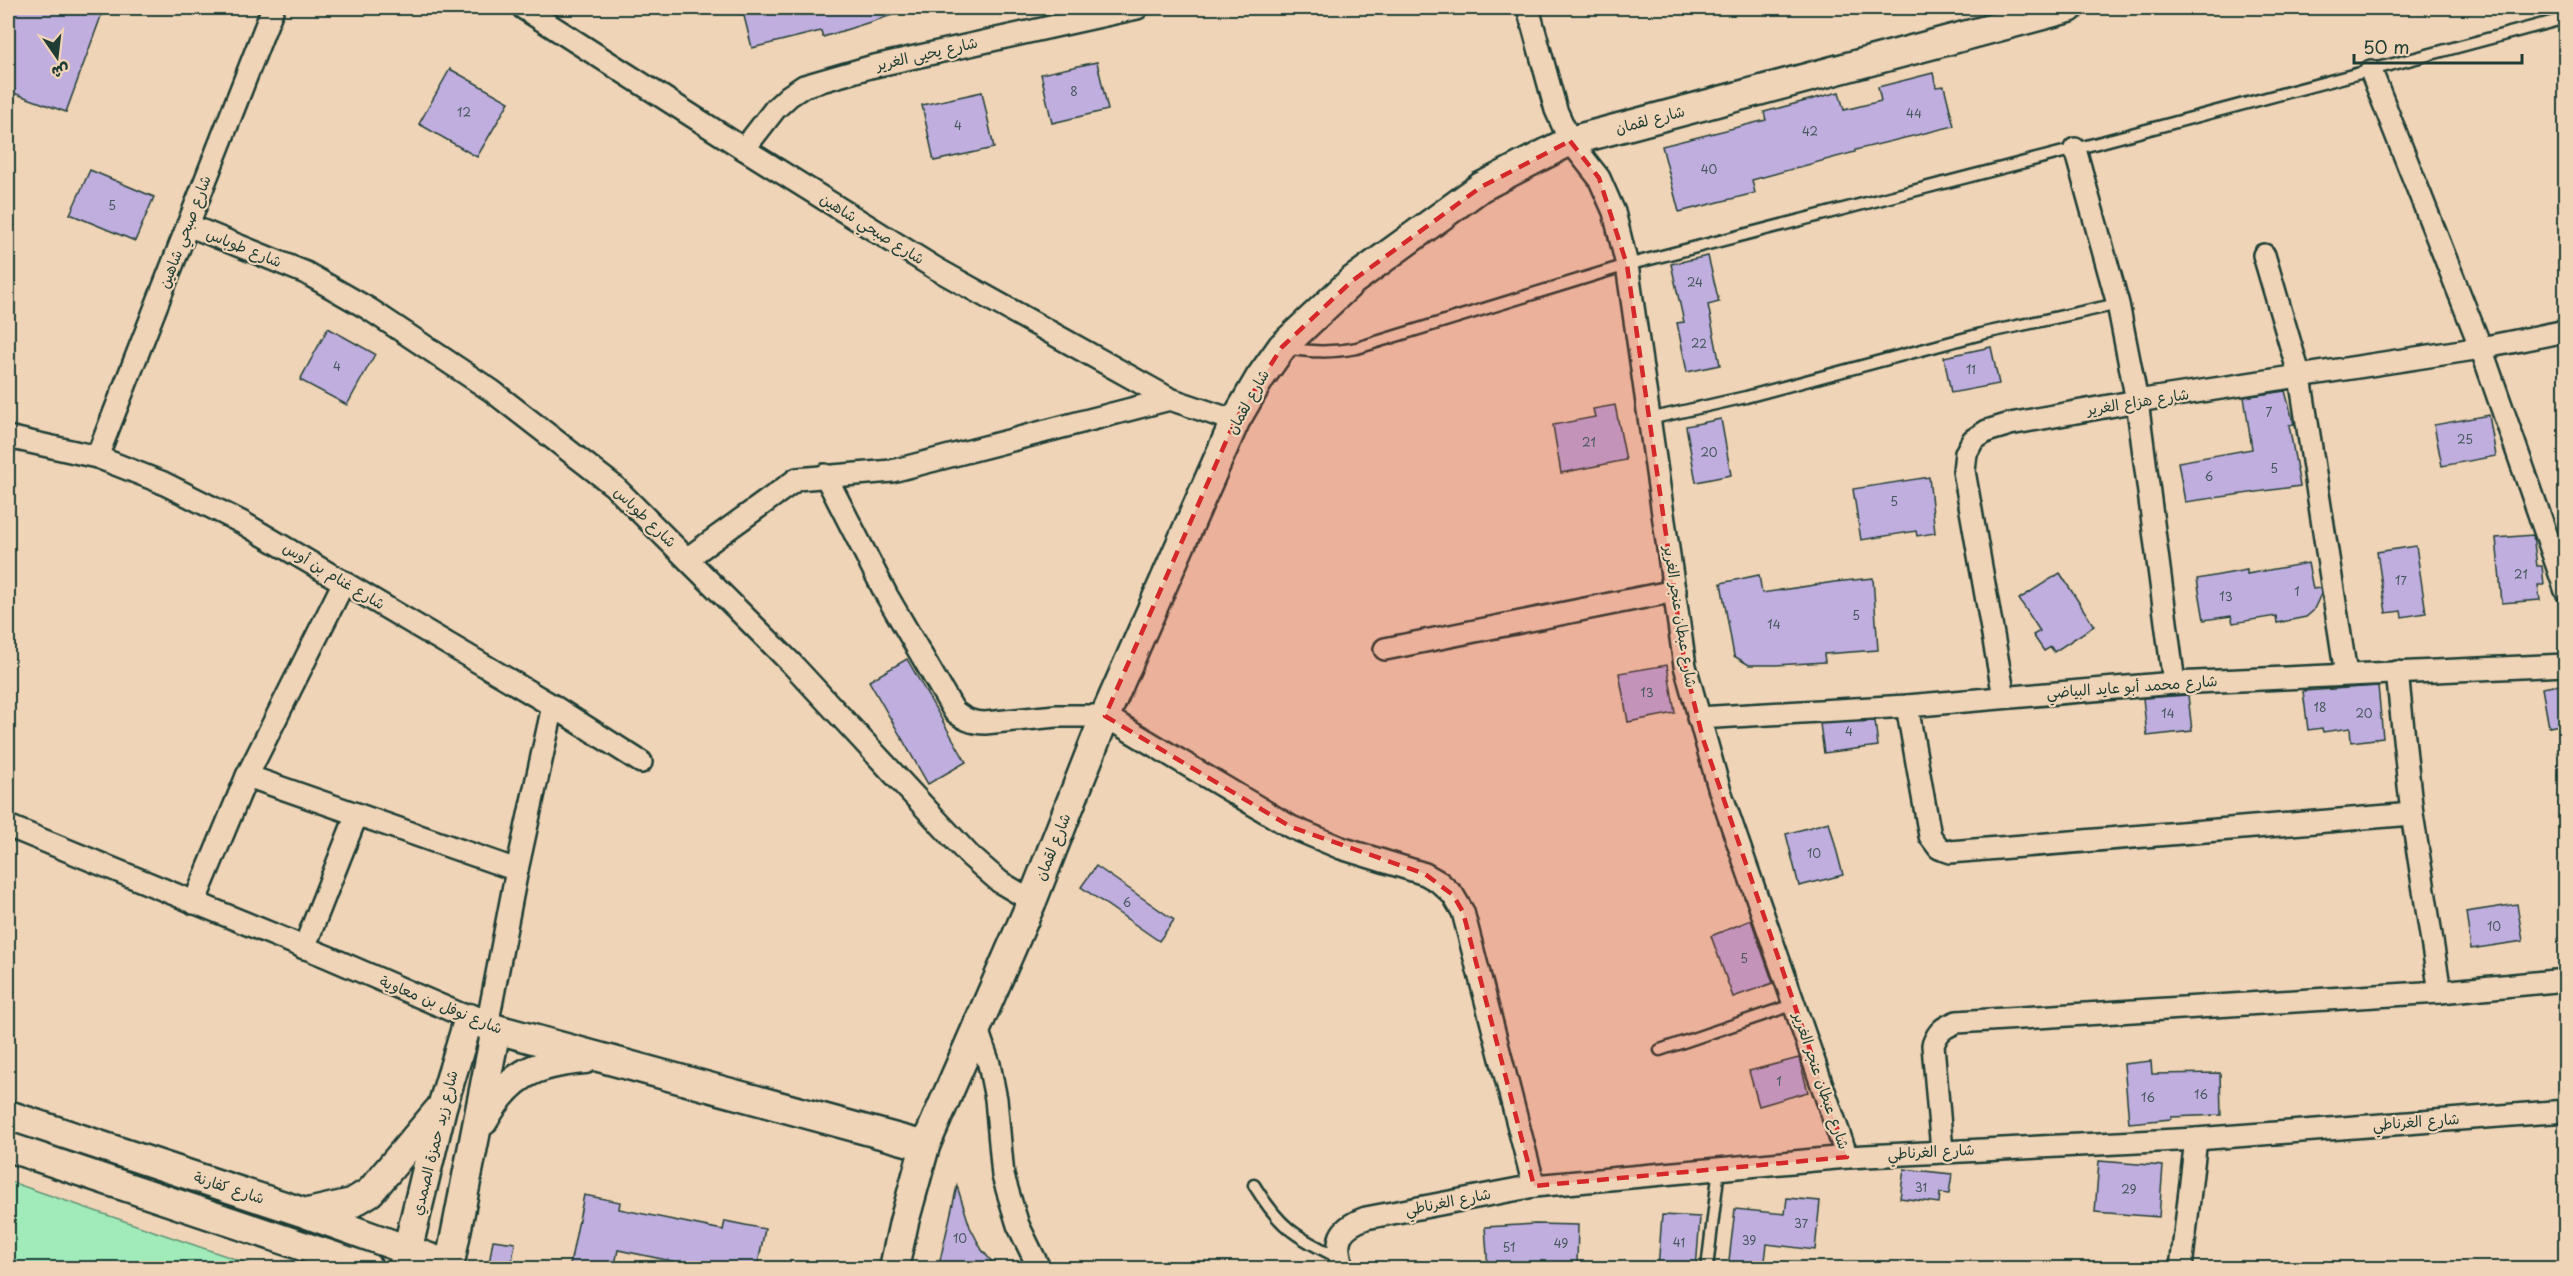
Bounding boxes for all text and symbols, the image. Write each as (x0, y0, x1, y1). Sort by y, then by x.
north arrow (27, 27, 87, 87)
scale bar (2354, 27, 2522, 65)
street label: شارع يحيى الغرير (872, 30, 980, 76)
text: 50 m (2363, 33, 2410, 60)
text: ش (49, 59, 72, 86)
house number: 8 (1070, 82, 1078, 100)
street label: شارع لقمان (1612, 98, 1687, 139)
house number: 12 (457, 103, 471, 121)
house number: 44 (1906, 104, 1922, 122)
house number: 4 (954, 116, 962, 134)
house number: 42 (1802, 122, 1818, 140)
house number: 40 (1701, 160, 1718, 178)
street label: شارع صبحي شاهين (151, 172, 219, 292)
street label: شارع صبحي شاهين (814, 186, 930, 272)
house number: 5 (108, 196, 116, 214)
street label: شارع طوباس (203, 221, 286, 272)
house number: 24 (1687, 273, 1703, 291)
house number: 22 (1691, 334, 1707, 352)
house number: 4 (333, 357, 341, 375)
house number: 11 (1966, 360, 1976, 378)
street label: شارع لقمان (1219, 365, 1274, 438)
street label: شارع هزاع الغرير (2083, 381, 2190, 420)
house number: 7 (2266, 403, 2273, 421)
house number: 25 (2457, 430, 2473, 448)
house number: 21 (1582, 433, 1596, 451)
house number: 20 (1700, 443, 1718, 461)
house number: 5 (2270, 459, 2278, 477)
house number: 6 (2205, 467, 2213, 485)
street label: شارع طوباس (609, 480, 683, 552)
house number: 5 (1890, 492, 1898, 510)
street label: شارع غنام بن أوس (278, 535, 390, 616)
street label: شارع عبطان عنجر الغرير (1659, 542, 1704, 689)
house number: 21 (2514, 565, 2528, 583)
house number: 17 (2395, 571, 2407, 589)
house number: 1 (2294, 582, 2300, 600)
house number: 13 (2219, 587, 2233, 605)
house number: 5 (1852, 606, 1860, 624)
house number: 14 (1767, 615, 1781, 633)
street label: شارع محمد أبو عايد البياضي (2046, 668, 2218, 706)
house number: 13 (1640, 683, 1654, 701)
house number: 18 (2314, 698, 2326, 716)
house number: 14 (2161, 704, 2175, 722)
house number: 20 (2355, 704, 2373, 722)
house number: 4 (1845, 722, 1853, 740)
street label: شارع لقمان (1028, 809, 1076, 884)
house number: 10 (1807, 844, 1821, 862)
house number: 6 (1123, 893, 1131, 911)
house number: 10 (2487, 917, 2501, 935)
house number: 5 (1740, 949, 1748, 967)
street label: شارع نوفل بن معاوية (377, 968, 506, 1039)
street label: شارع عبطان عنجر الغرير (1788, 1007, 1857, 1152)
street label: شارع زيد حمزة الصمدي (404, 1068, 464, 1218)
house number: 1 (1776, 1072, 1782, 1090)
house number: 16 (2194, 1085, 2208, 1103)
house number: 16 (2141, 1088, 2155, 1106)
street label: شارع الغرناطي (2372, 1106, 2460, 1138)
street label: شارع الغرناطي (1887, 1137, 1975, 1167)
street label: شارع كفارنة (191, 1164, 268, 1209)
house number: 31 (1915, 1178, 1927, 1196)
house number: 29 (2121, 1180, 2137, 1198)
street label: شارع الغرناطي (1403, 1181, 1493, 1223)
house number: 37 (1794, 1214, 1809, 1232)
house number: 10 (953, 1229, 967, 1247)
house number: 39 (1742, 1231, 1756, 1249)
house number: 41 (1673, 1233, 1685, 1251)
house number: 49 (1554, 1234, 1568, 1252)
house number: 51 (1503, 1238, 1515, 1256)

